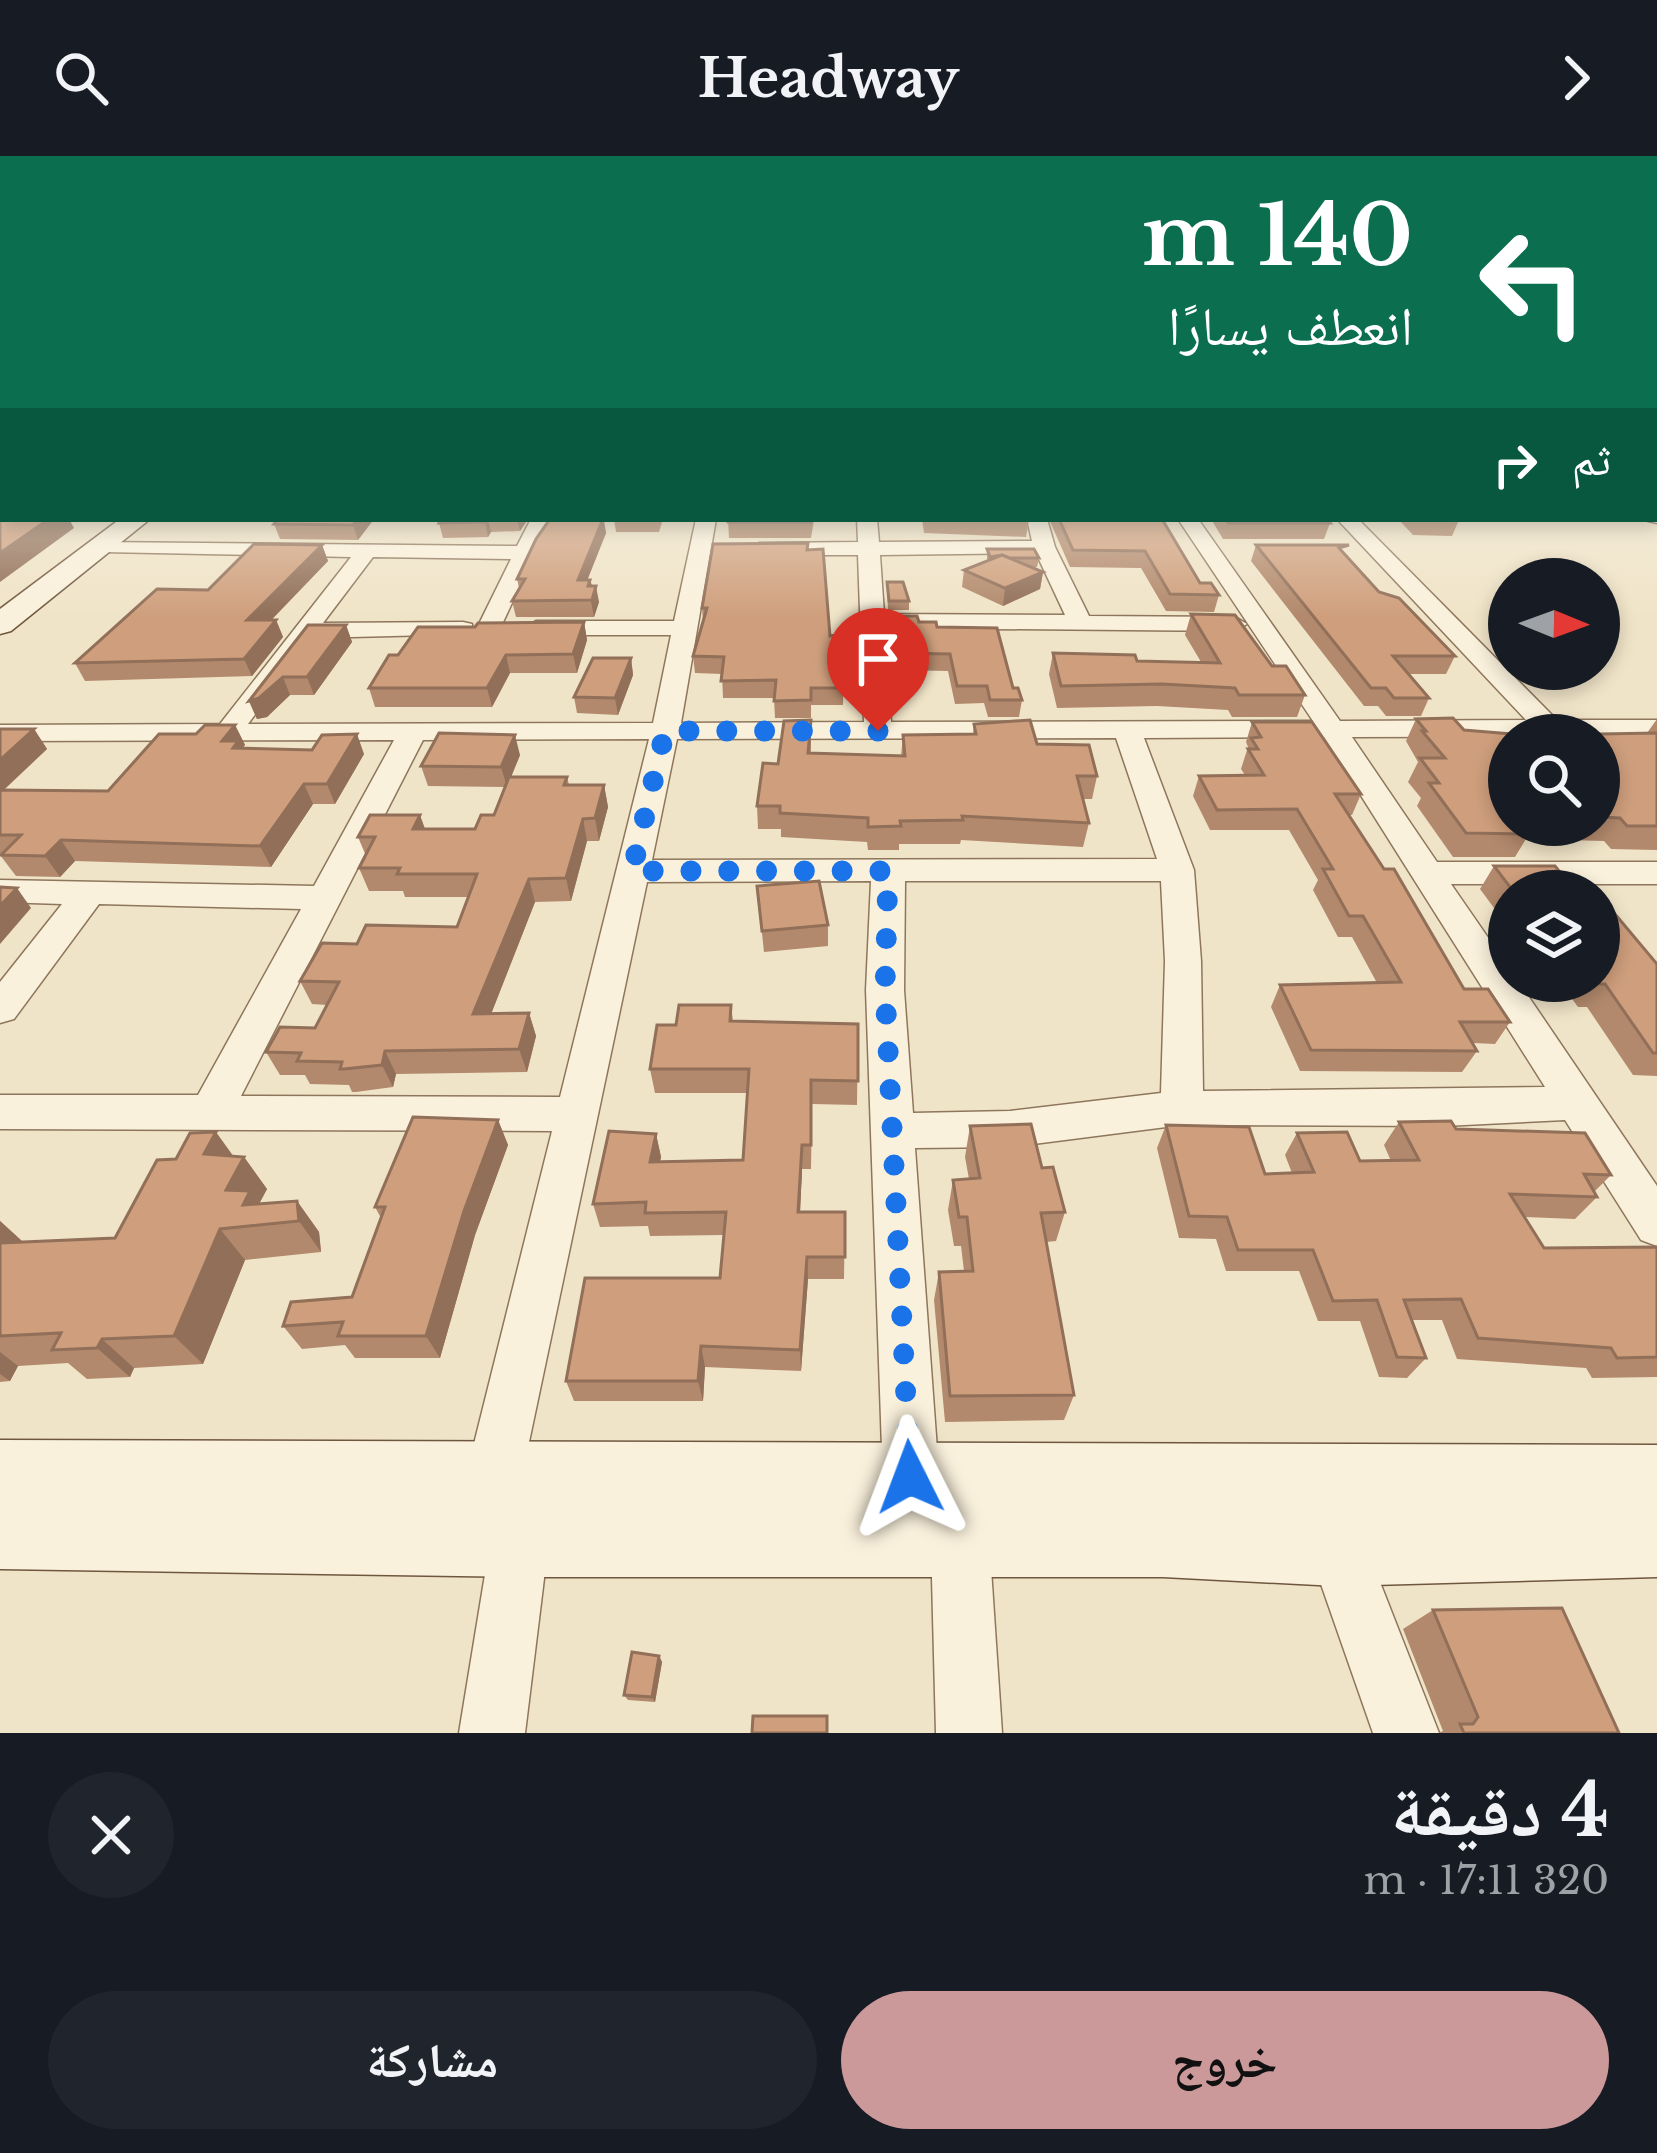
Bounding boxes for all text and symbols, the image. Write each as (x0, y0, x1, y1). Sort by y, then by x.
icon: search (48, 45, 114, 111)
text: Headway (698, 45, 959, 112)
icon: forward (1543, 45, 1609, 111)
text: 140 m (1142, 184, 1413, 288)
icon: left (1455, 204, 1611, 360)
text: انعطف يسارًا (1168, 293, 1413, 360)
text: ثم (1572, 431, 1611, 487)
icon: right (1482, 432, 1548, 498)
north arrow (1488, 558, 1620, 690)
map controls (1488, 558, 1620, 1002)
pin (827, 608, 929, 731)
icon: arrive (845, 626, 911, 692)
button: search (1488, 714, 1620, 846)
button: layers (1488, 870, 1620, 1002)
position arrow (847, 1414, 973, 1540)
text: 4 دقيقة (1391, 1766, 1609, 1855)
button: close (48, 1772, 174, 1898)
text: 320 m · 17:11 (1364, 1856, 1609, 1905)
button: مشاركة (48, 1991, 817, 2129)
button: خروج (841, 1991, 1609, 2129)

